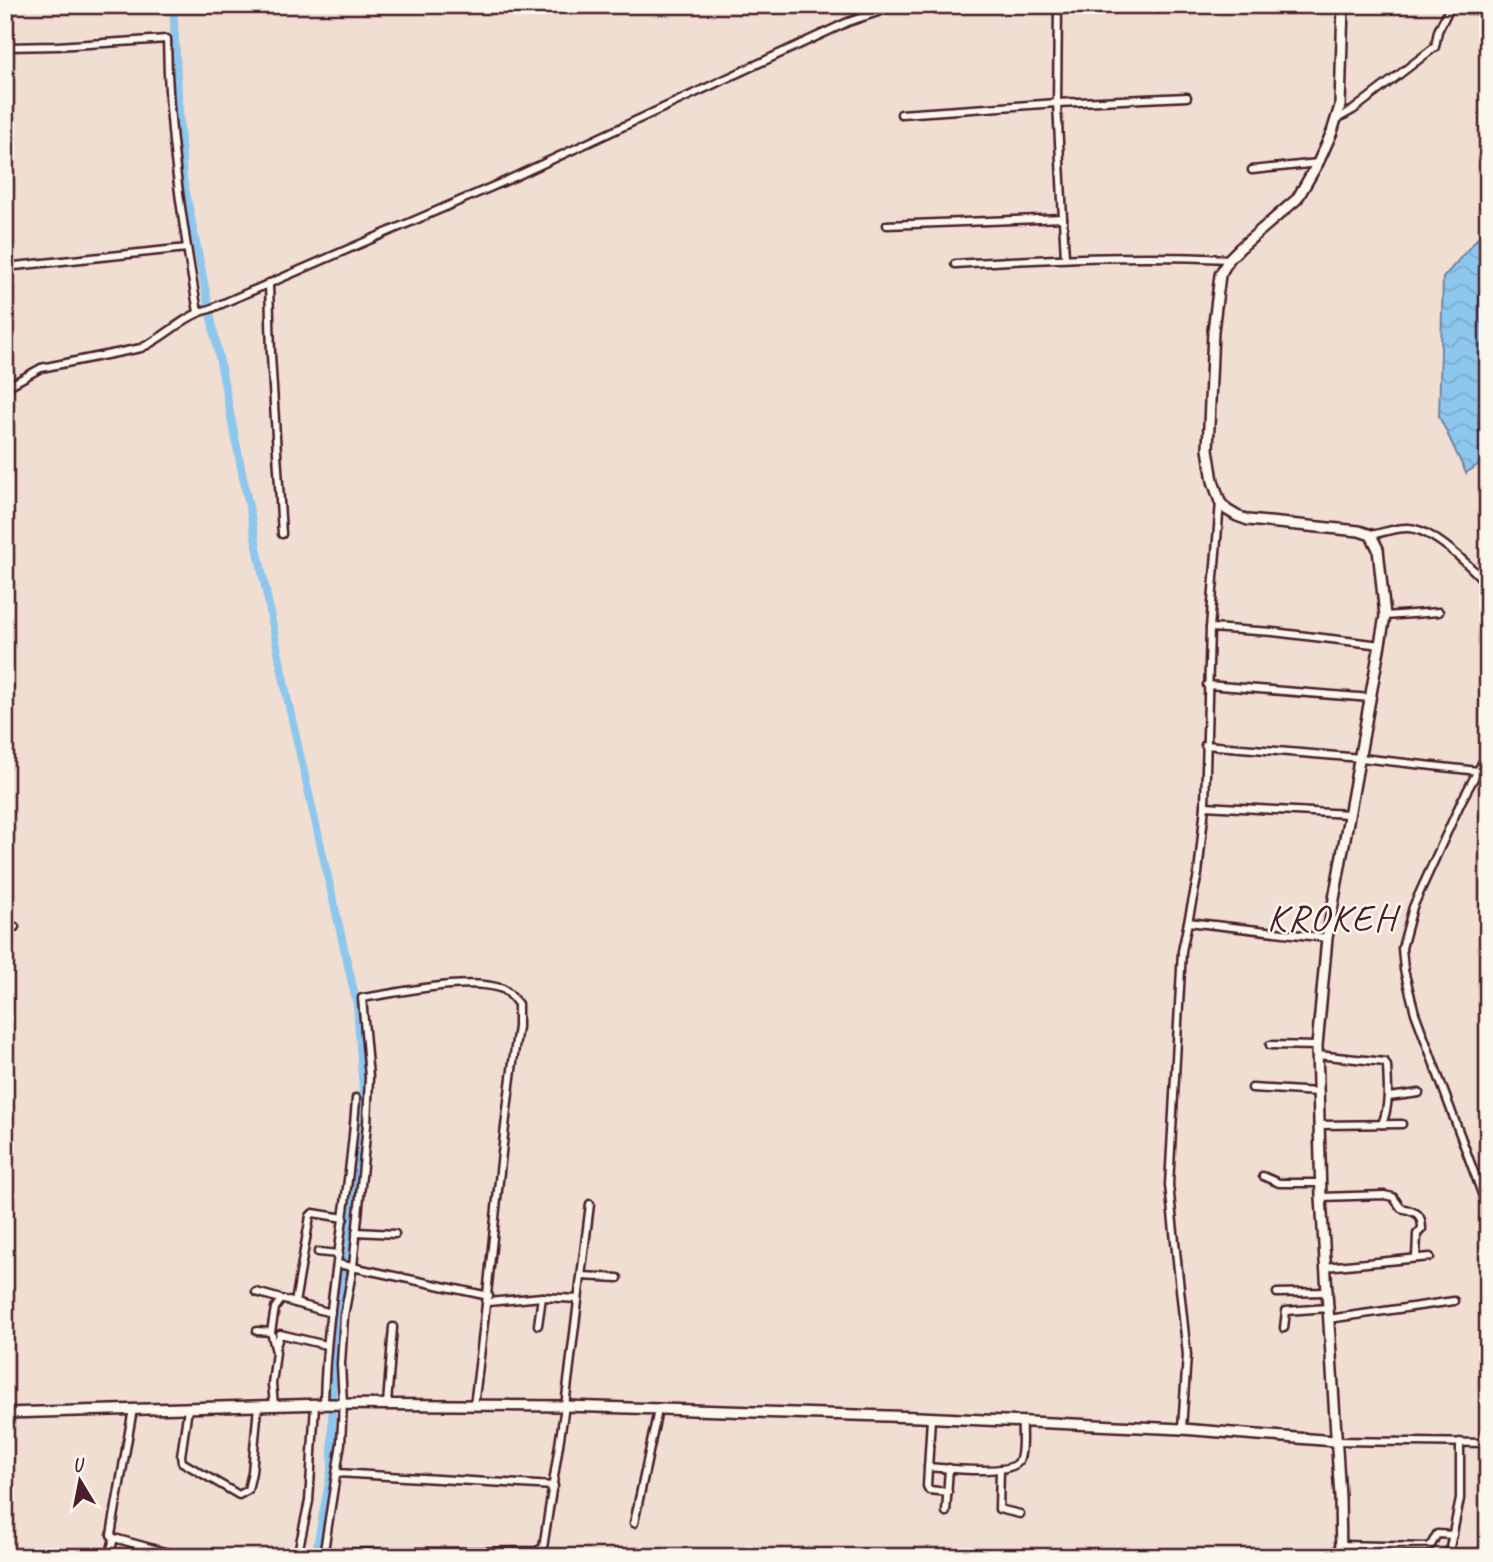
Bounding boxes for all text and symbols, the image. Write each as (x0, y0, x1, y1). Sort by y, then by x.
district label: KROKEH (1267, 894, 1402, 941)
north arrow (46, 1446, 116, 1516)
text: U (71, 1452, 88, 1478)

